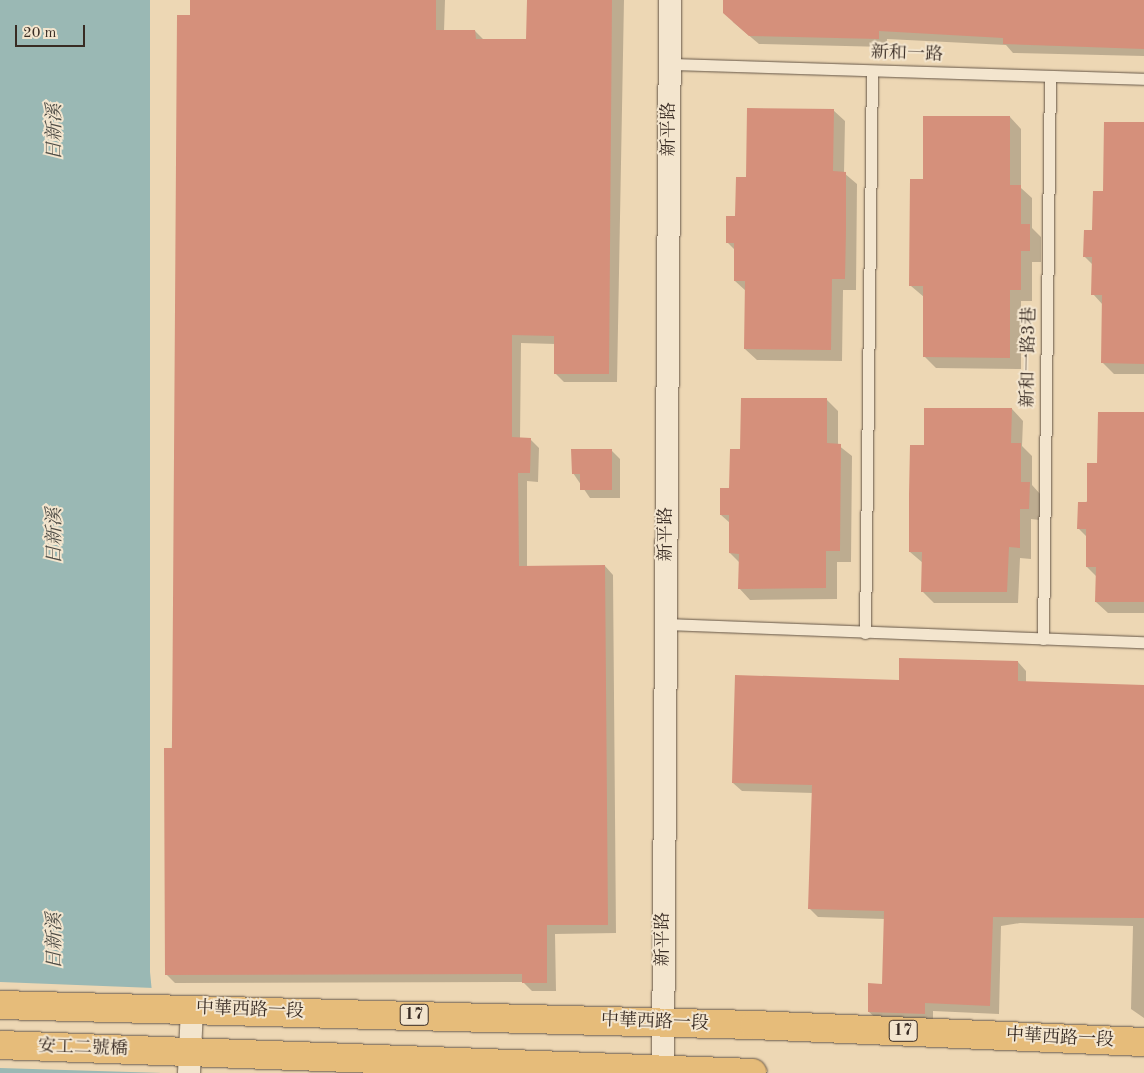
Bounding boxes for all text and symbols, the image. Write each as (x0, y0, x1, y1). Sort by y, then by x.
scale bar (18, 15, 88, 47)
text: 20 m (23, 26, 57, 41)
street label: 新和一路 (871, 42, 943, 66)
street label: 新平路 (658, 102, 680, 156)
water label: 日新溪 (45, 104, 67, 160)
street label: 新和一路3巷 (1017, 307, 1041, 407)
street label: 新平路 (655, 507, 677, 561)
water label: 日新溪 (45, 508, 67, 564)
street label: 新平路 (652, 912, 674, 966)
water label: 日新溪 (45, 913, 67, 969)
street label: 中華西路一段 (196, 997, 304, 1023)
road number: 17 (399, 1002, 429, 1028)
street label: 中華西路一段 (601, 1009, 709, 1035)
road number: 17 (888, 1018, 918, 1044)
street label: 中華西路一段 (1006, 1024, 1114, 1052)
street label: 安工二號橋 (38, 1036, 128, 1060)

